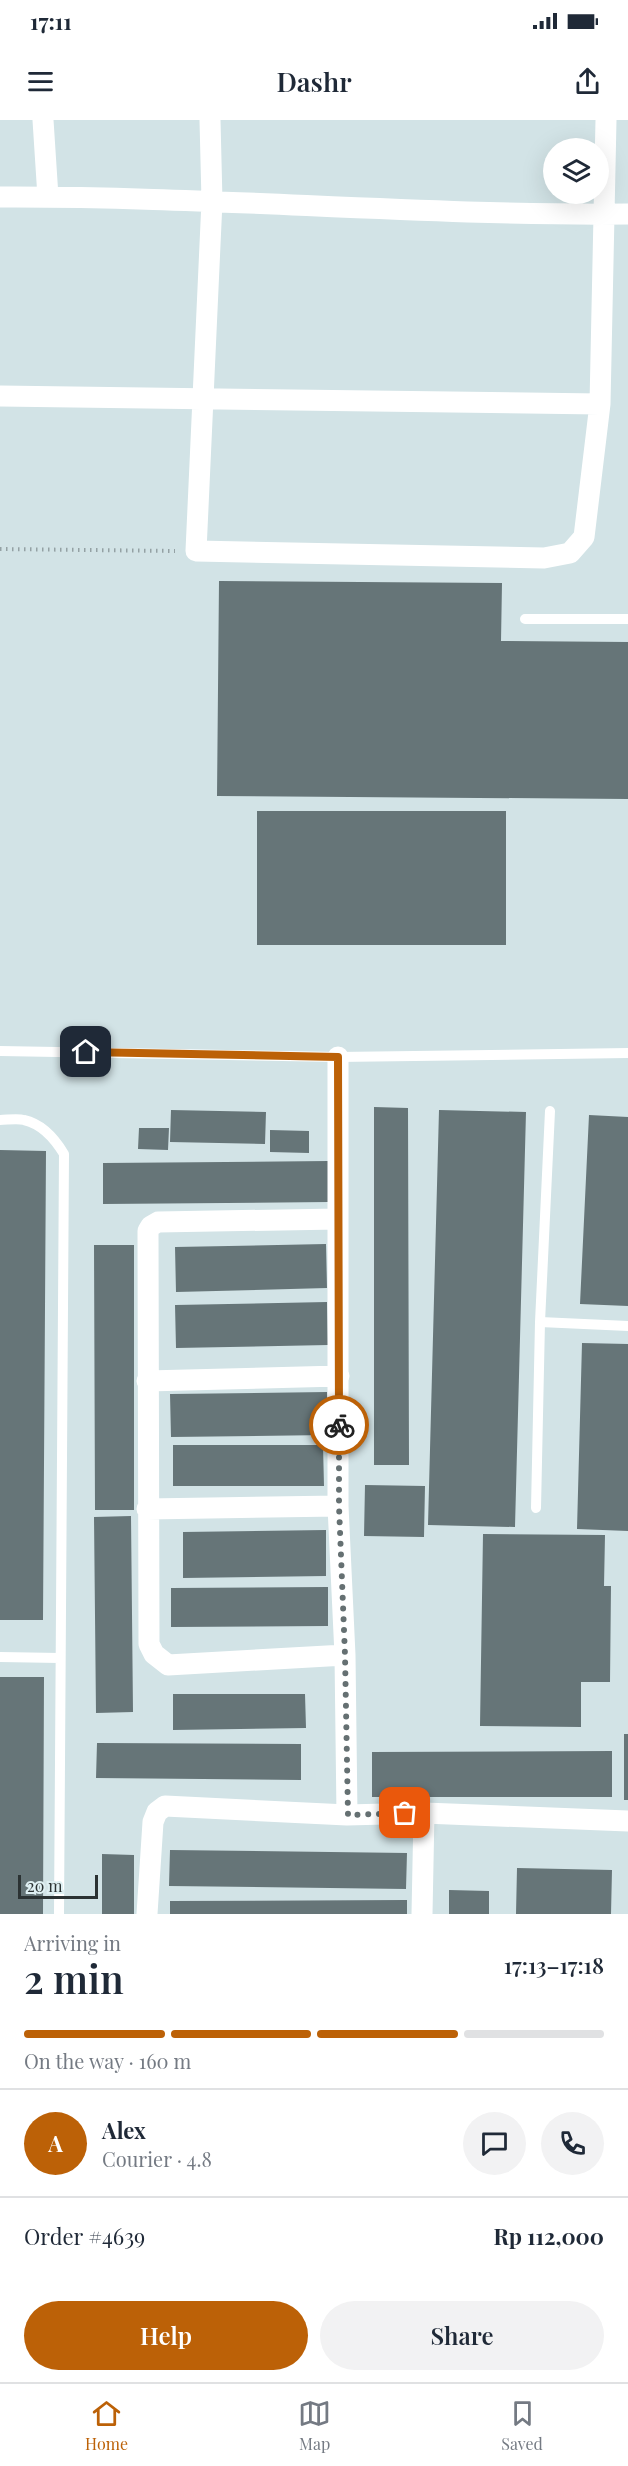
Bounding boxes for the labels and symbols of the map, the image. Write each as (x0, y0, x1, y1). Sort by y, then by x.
pin (60, 1026, 111, 1077)
courier (309, 1395, 369, 1455)
pin (379, 1787, 430, 1838)
scale bar (18, 1872, 98, 1900)

